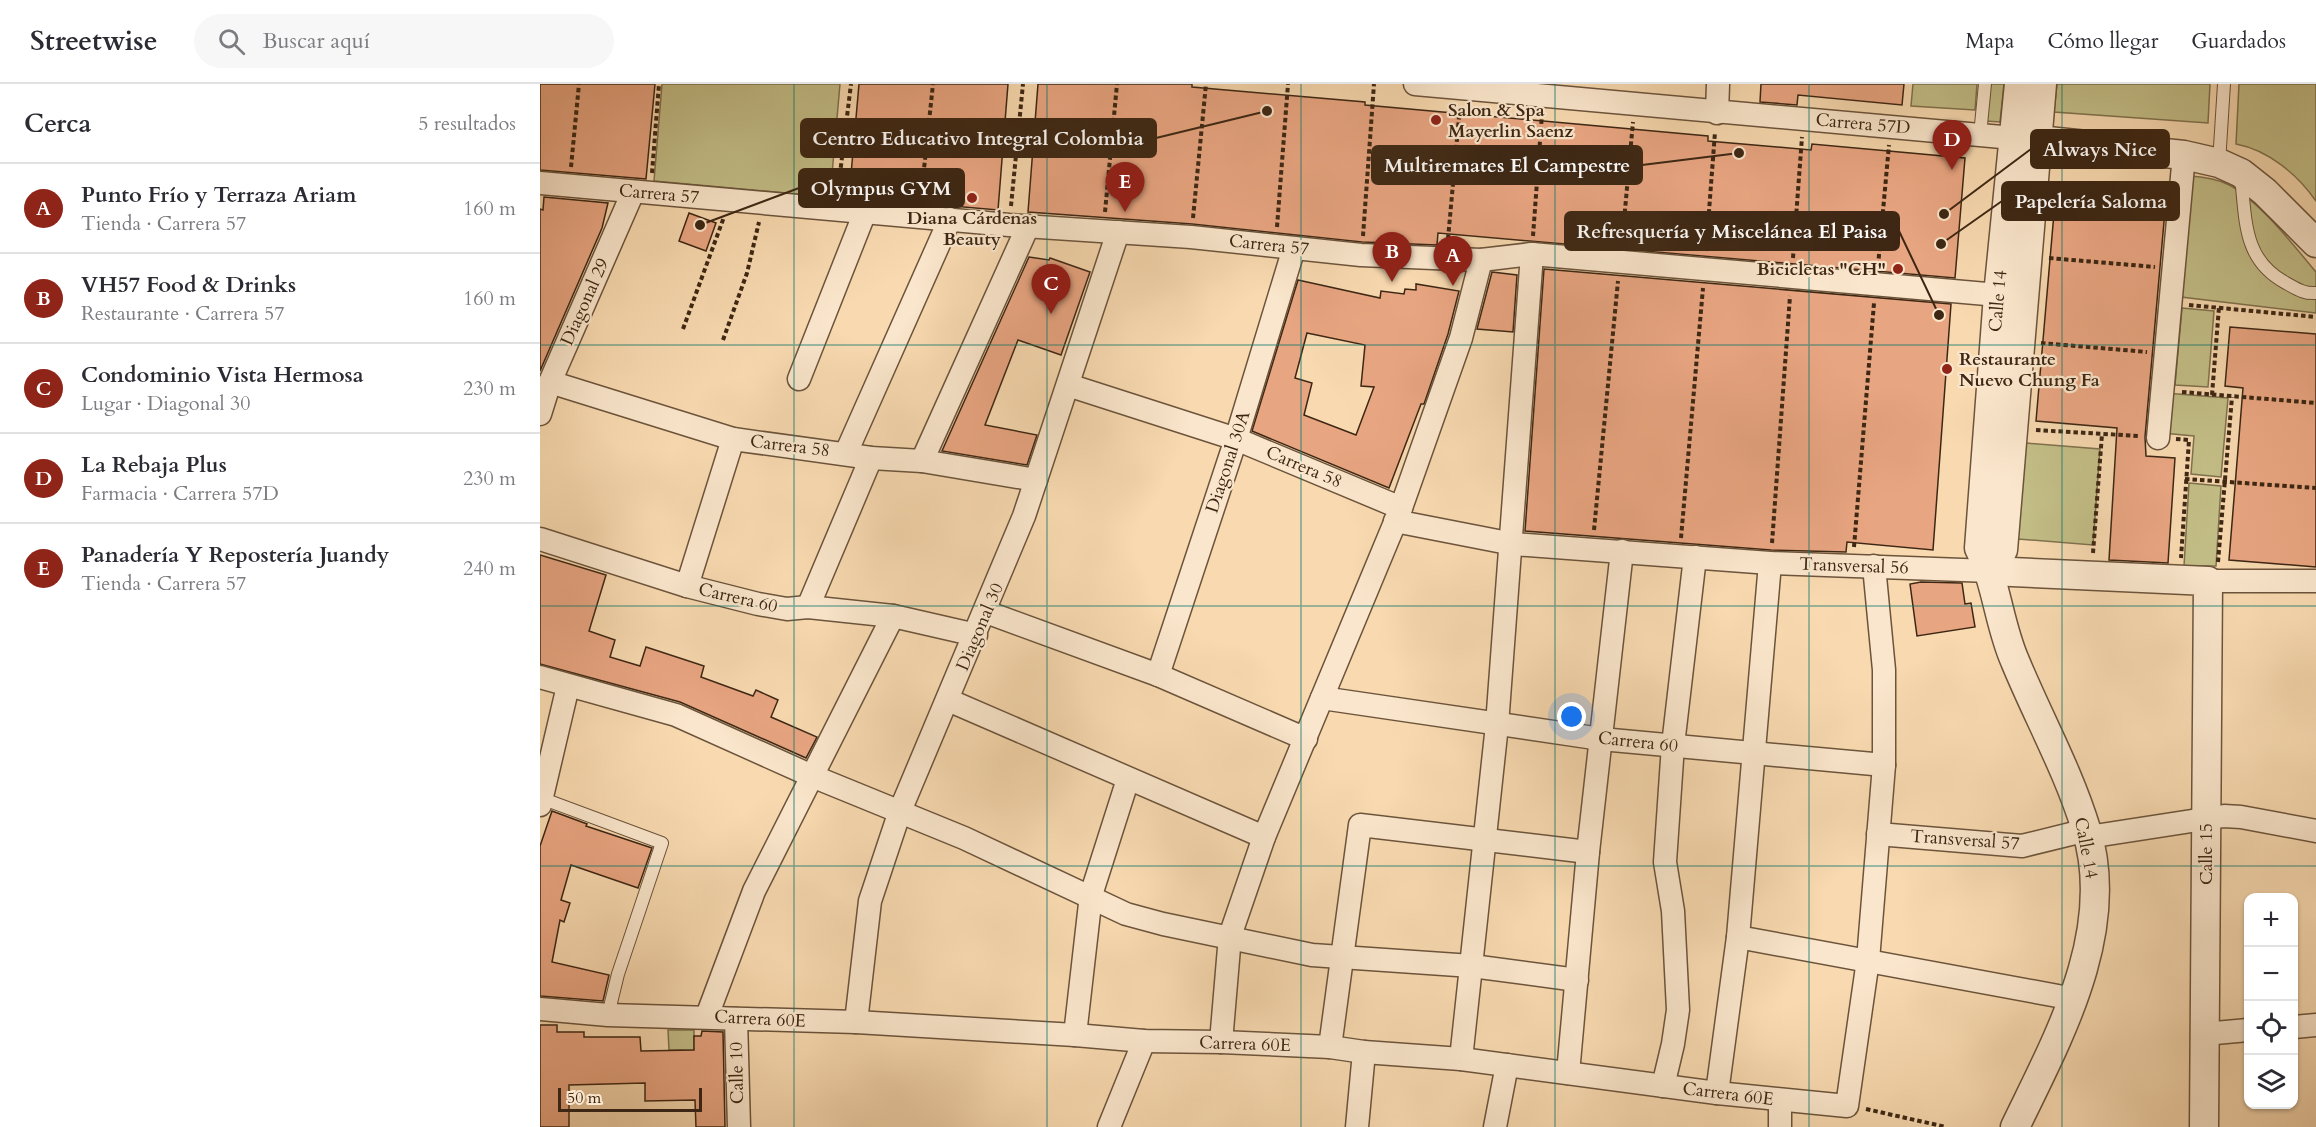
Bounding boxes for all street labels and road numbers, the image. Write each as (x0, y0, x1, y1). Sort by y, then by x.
street label: Carrera 57D (1815, 107, 1911, 141)
street label: Carrera 57 (618, 178, 700, 210)
street label: Carrera 57 (1228, 228, 1310, 262)
street label: Diagonal 29 (555, 254, 615, 350)
street label: Calle 14 (1983, 269, 2013, 333)
street label: Diagonal 30A (1200, 408, 1256, 516)
street label: Carrera 58 (749, 429, 831, 463)
street label: Carrera 58 (1262, 440, 1346, 494)
street label: Transversal 56 (1799, 552, 1909, 580)
street label: Carrera 60 (696, 577, 780, 619)
street label: Diagonal 30 (950, 579, 1010, 675)
street label: Carrera 60 (1597, 725, 1679, 759)
street label: Calle 14 (2068, 815, 2104, 881)
street label: Calle 15 (2194, 823, 2219, 885)
street label: Transversal 57 (1910, 824, 2020, 856)
street label: Carrera 60E (714, 1004, 806, 1034)
street label: Carrera 60E (1199, 1030, 1291, 1058)
street label: Calle 10 (724, 1042, 750, 1104)
street label: Carrera 60E (1681, 1076, 1775, 1112)

